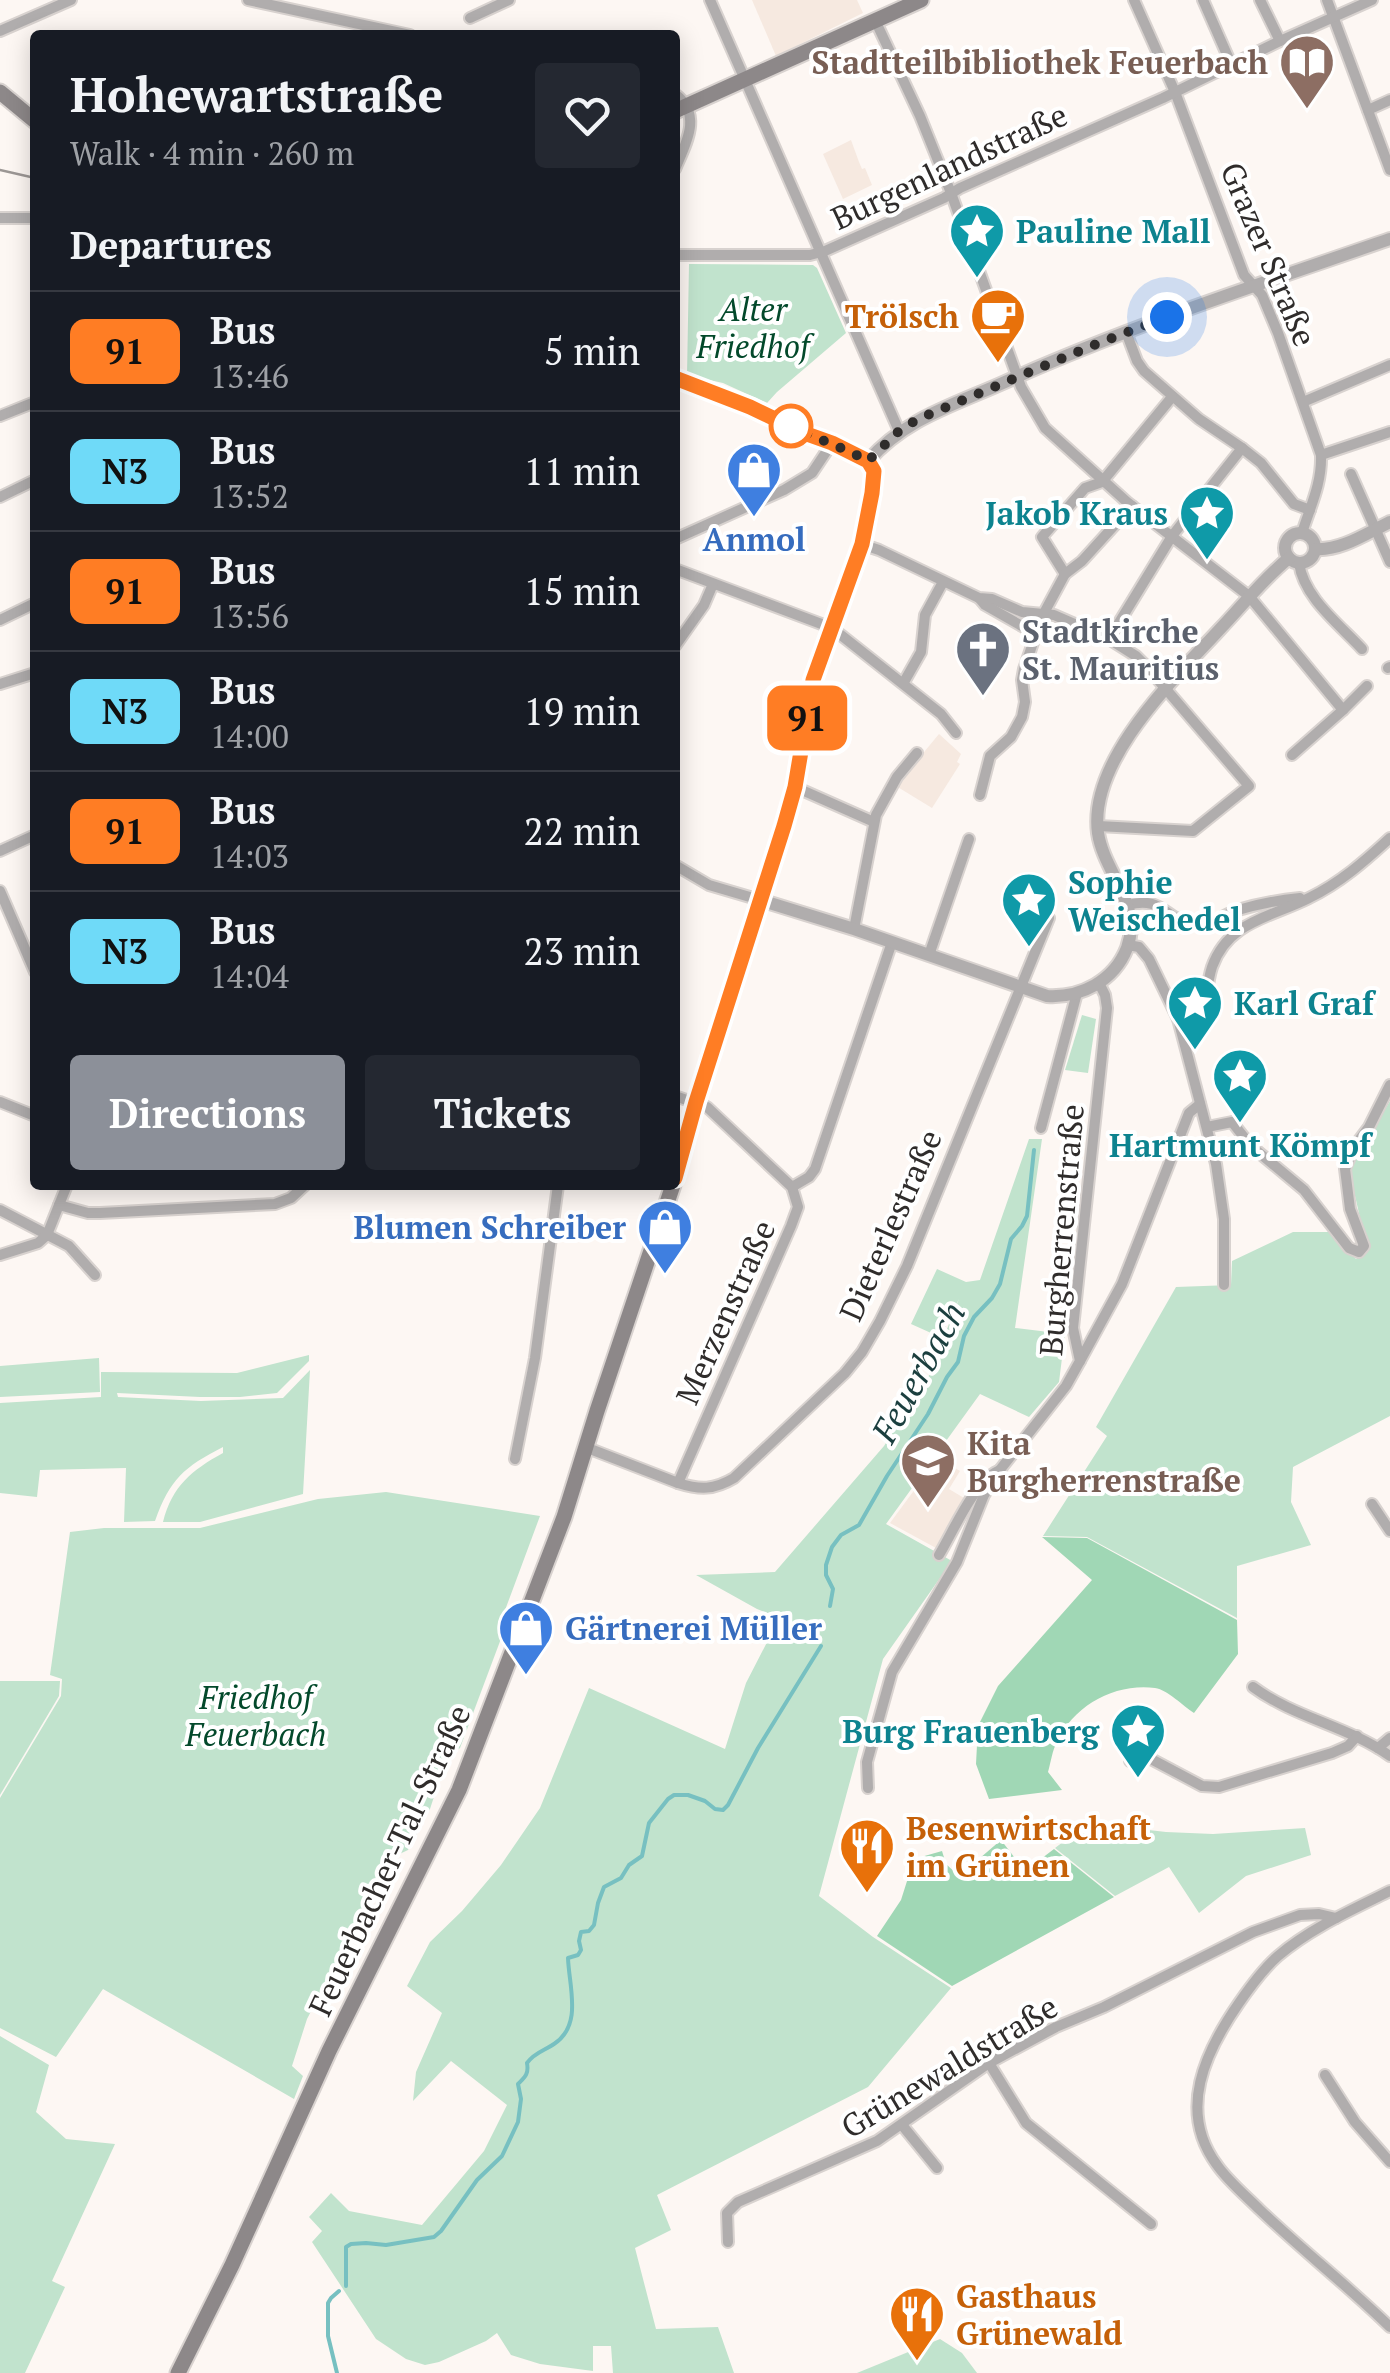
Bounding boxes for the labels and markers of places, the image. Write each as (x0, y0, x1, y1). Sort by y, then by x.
library icon: Stadtteilbibliothek Feuerbach (1277, 32, 1337, 111)
place label: Stadtteilbibliothek Feuerbach (812, 41, 1269, 83)
place icon: Pauline Mall (947, 201, 1007, 280)
place label: Pauline Mall (1016, 210, 1211, 252)
cafe icon: Trölsch (968, 286, 1028, 365)
place label: Trölsch (845, 295, 960, 337)
unlabelled marker (770, 405, 812, 447)
shop icon: Anmol (724, 440, 784, 519)
place icon: Jakob Kraus (1177, 483, 1237, 562)
place label: Jakob Kraus (985, 492, 1168, 534)
place label: Anmol (702, 518, 806, 560)
place label: Stadtkirche St. Mauritius (1022, 610, 1219, 689)
church icon: Stadtkirche St. Mauritius (953, 619, 1013, 698)
place label: Sophie Weischedel (1068, 861, 1241, 940)
place icon: Sophie Weischedel (999, 870, 1059, 949)
place icon: Karl Graf (1165, 973, 1225, 1052)
place label: Karl Graf (1234, 982, 1377, 1024)
place icon: Hartmunt Kömpf (1210, 1046, 1270, 1125)
place label: Hartmunt Kömpf (1109, 1124, 1374, 1166)
shop icon: Blumen Schreiber (635, 1197, 695, 1276)
place label: Blumen Schreiber (353, 1206, 626, 1248)
place label: Kita Burgherrenstraße (967, 1422, 1241, 1501)
school or university icon: Kita Burgherrenstraße (898, 1431, 958, 1510)
shop icon: Gärtnerei Müller (496, 1598, 556, 1677)
place label: Gärtnerei Müller (565, 1607, 822, 1649)
place icon: Burg Frauenberg (1108, 1701, 1168, 1780)
place label: Burg Frauenberg (842, 1710, 1100, 1752)
place label: Besenwirtschaft im Grünen (906, 1807, 1151, 1886)
restaurant icon: Besenwirtschaft im Grünen (837, 1816, 897, 1895)
place label: Gasthaus Grünewald (956, 2275, 1123, 2354)
restaurant icon: Gasthaus Grünewald (887, 2284, 947, 2363)

